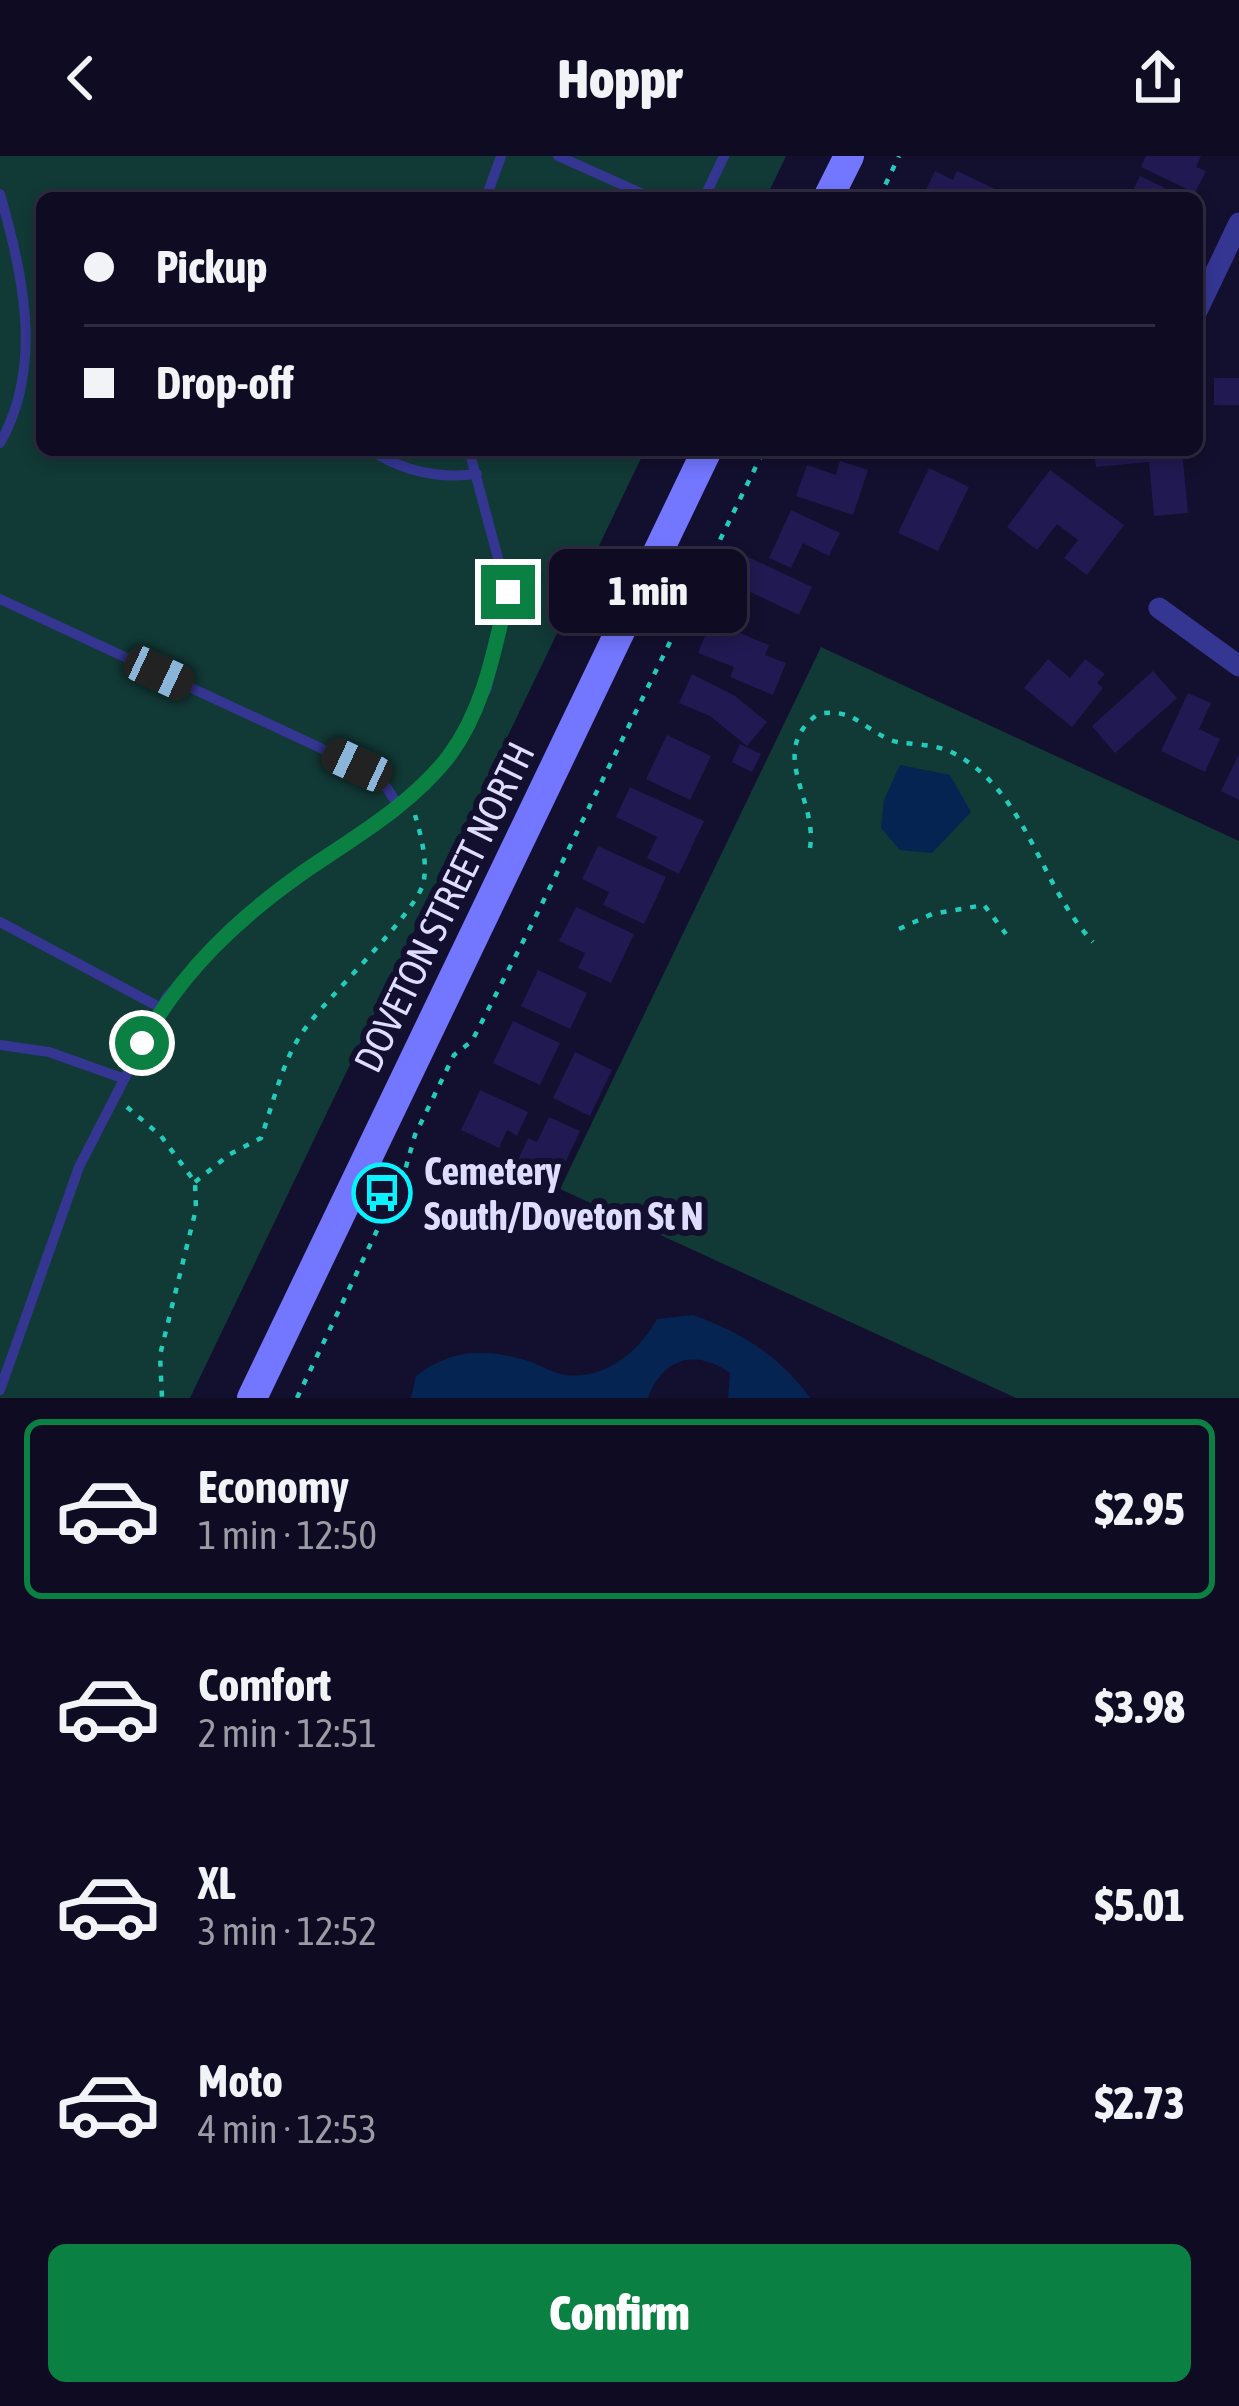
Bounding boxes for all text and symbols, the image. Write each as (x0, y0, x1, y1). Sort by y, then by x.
icon: back (48, 45, 114, 111)
icon: share (1125, 45, 1191, 111)
text: Hoppr (558, 48, 681, 109)
text: Pickup (156, 241, 267, 293)
text: Drop-off (156, 357, 294, 409)
callout: 1 min (550, 550, 748, 634)
route end (481, 565, 535, 619)
text: 1 min (608, 569, 688, 613)
car (119, 641, 199, 705)
car (317, 733, 397, 797)
street label: DOVETON STREET NORTH (345, 735, 543, 1079)
route start (115, 1016, 169, 1070)
place label: Cemetery South/Doveton St N (424, 1149, 703, 1238)
bus stop icon: Cemetery South/Doveton St N (351, 1162, 413, 1224)
icon: car (54, 1455, 162, 1563)
text: Economy (198, 1461, 349, 1513)
text: $2.95 (1095, 1483, 1185, 1535)
text: 1 min · 12:50 (198, 1513, 377, 1557)
icon: car (54, 1653, 162, 1761)
text: Comfort (198, 1659, 331, 1711)
text: $3.98 (1095, 1681, 1185, 1733)
text: 2 min · 12:51 (198, 1711, 377, 1755)
icon: car (54, 1851, 162, 1959)
text: XL (198, 1857, 236, 1909)
text: $5.01 (1095, 1879, 1185, 1931)
text: 3 min · 12:52 (198, 1909, 377, 1953)
icon: car (54, 2049, 162, 2157)
text: Moto (198, 2055, 283, 2107)
text: $2.73 (1095, 2077, 1185, 2129)
text: 4 min · 12:53 (198, 2107, 377, 2151)
button: Confirm (48, 2244, 1191, 2382)

